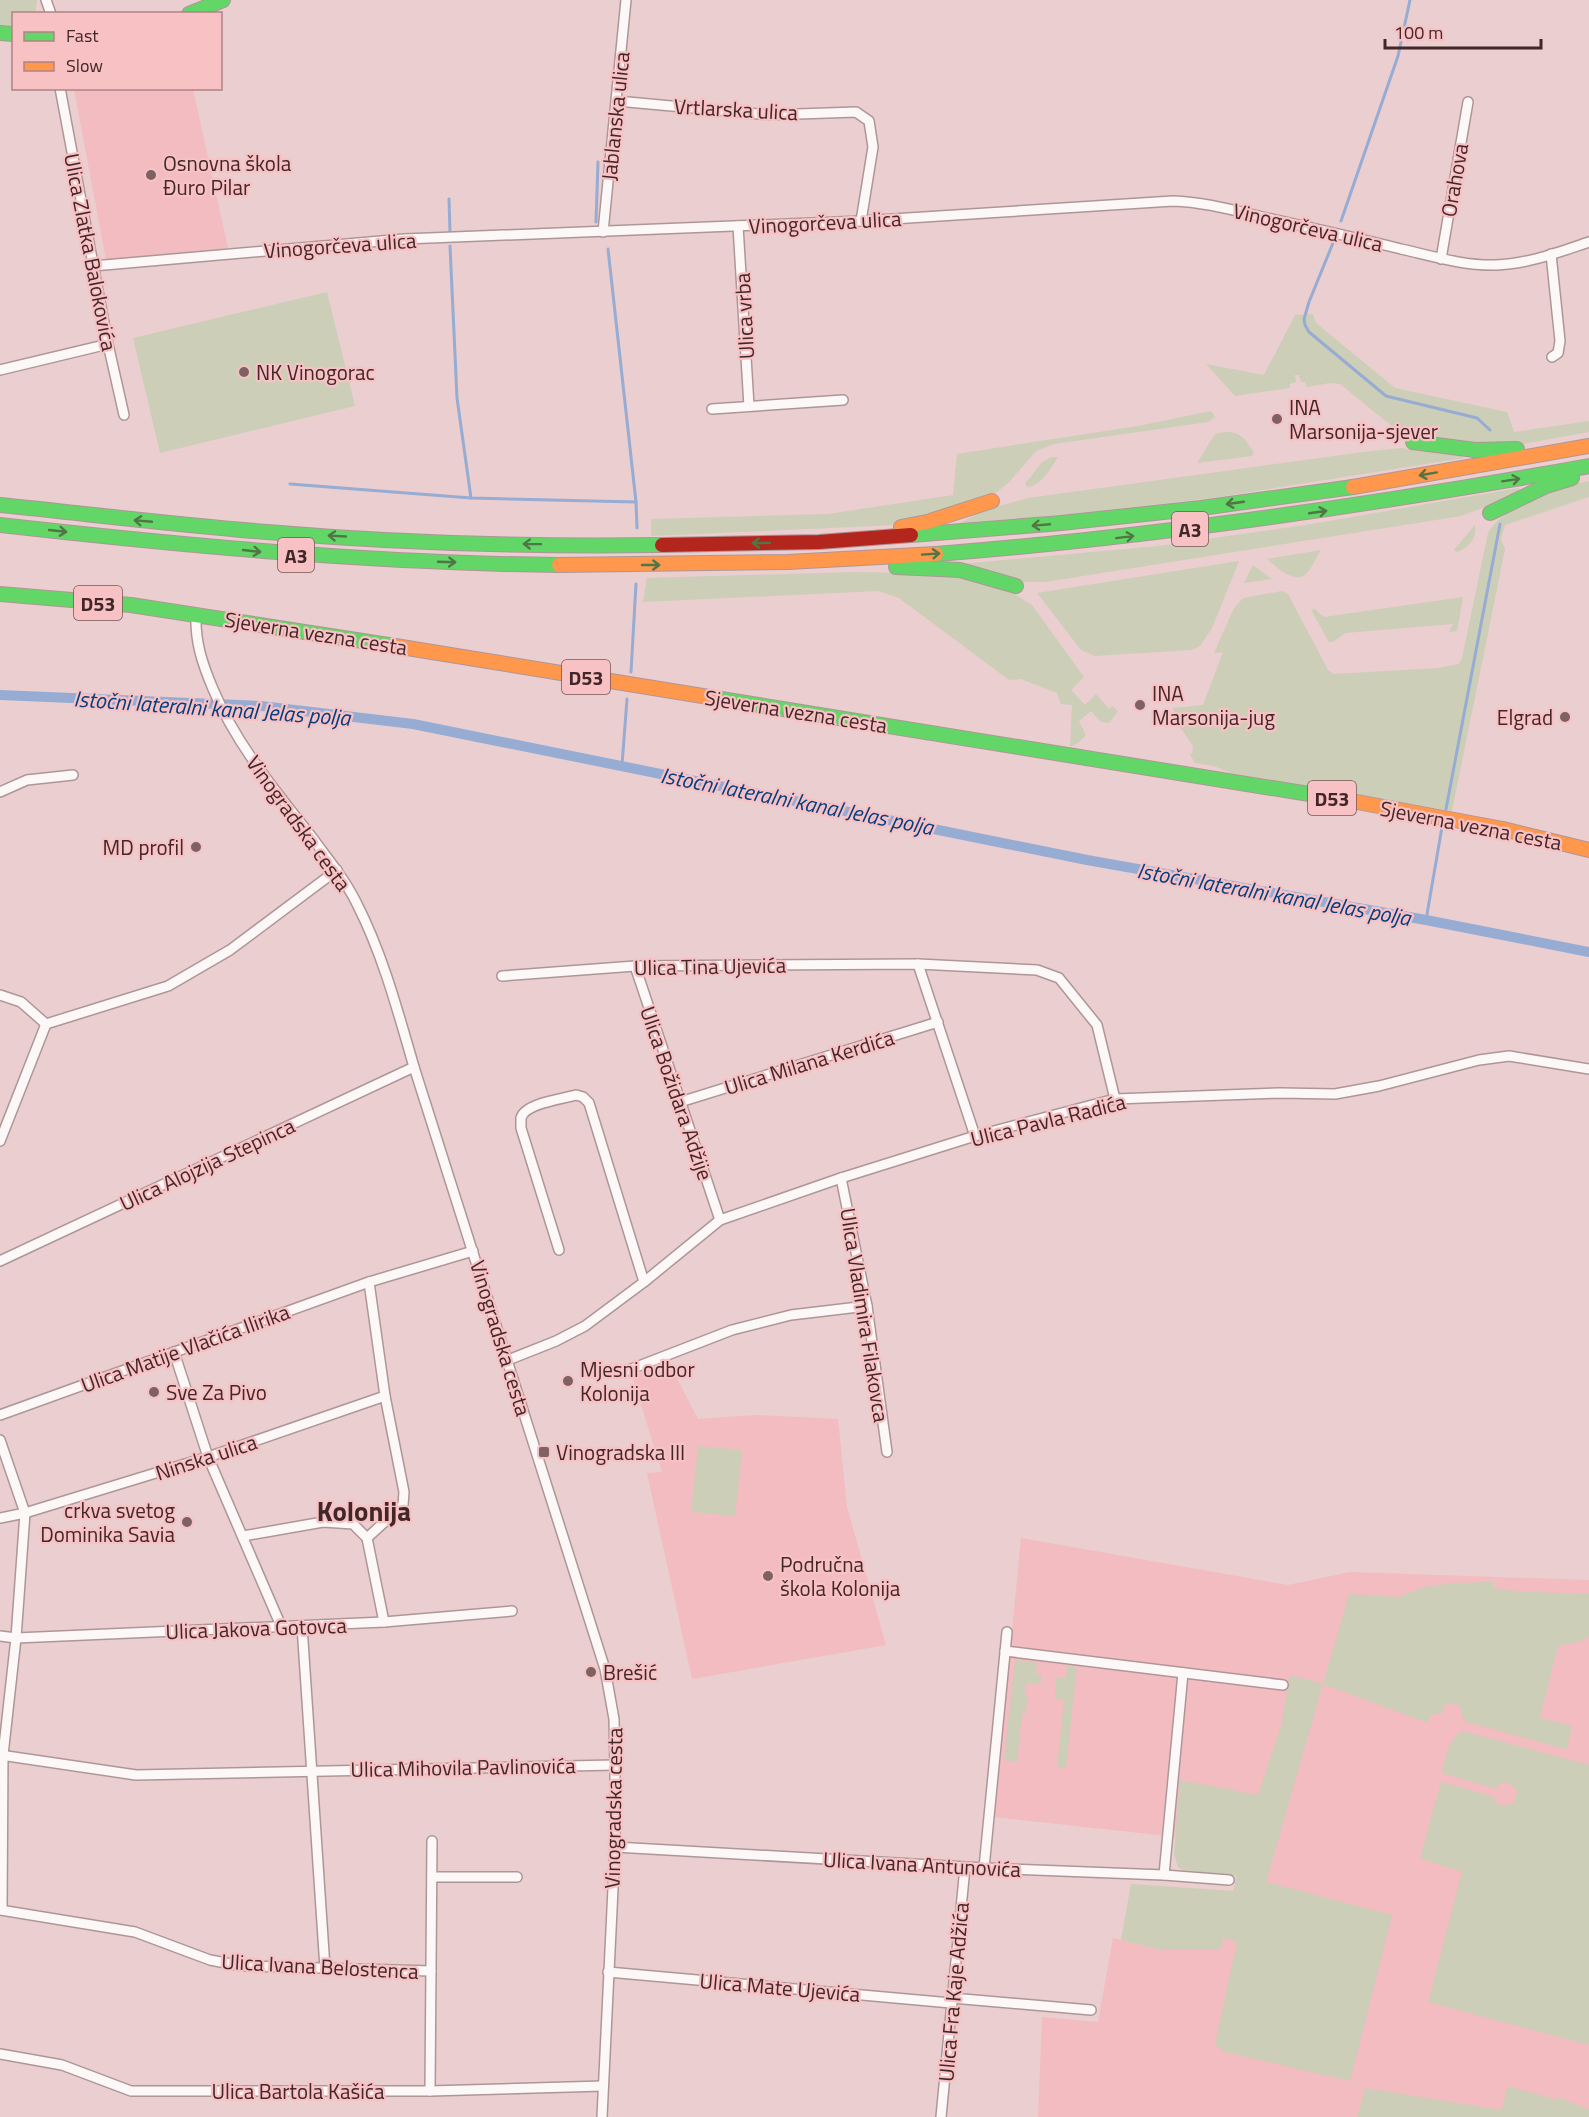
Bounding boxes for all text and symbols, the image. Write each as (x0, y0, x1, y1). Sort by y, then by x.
legend (12, 12, 222, 90)
scale bar (1385, 12, 1541, 50)
text: 100 m (1394, 19, 1443, 46)
text: Fast (66, 22, 99, 49)
street label: Jablanska ulica (592, 49, 638, 182)
text: Slow (66, 52, 103, 79)
street label: Vrtlarska ulica (673, 90, 799, 128)
street label: Orahova (1432, 140, 1476, 219)
place label: Osnovna škola Đuro Pilar (163, 147, 292, 203)
street label: Ulica Zlatka Balokovića (56, 150, 126, 354)
marker: Osnovna škola Đuro Pilar (144, 168, 158, 182)
street label: Vinogorčeva ulica (1230, 194, 1387, 260)
street label: Vinogorčeva ulica (748, 202, 903, 242)
street label: Vinogorčeva ulica (263, 224, 418, 266)
street label: Ulica vrba (726, 272, 762, 360)
place label: NK Vinogorac (256, 356, 375, 388)
marker: NK Vinogorac (237, 365, 251, 379)
place label: INA Marsonija-sjever (1289, 391, 1438, 447)
marker: INA Marsonija-sjever (1270, 412, 1284, 426)
one-way arrow (1419, 469, 1438, 480)
one-way arrow (1500, 475, 1520, 486)
one-way arrow (1226, 498, 1246, 509)
one-way arrow (1308, 506, 1328, 517)
road number: A3 (1172, 512, 1208, 546)
one-way arrow (133, 515, 153, 526)
one-way arrow (1032, 520, 1052, 531)
one-way arrow (48, 526, 68, 537)
one-way arrow (327, 531, 347, 542)
one-way arrow (1114, 531, 1134, 542)
one-way arrow (751, 537, 771, 548)
road number: A3 (278, 538, 314, 572)
one-way arrow (522, 539, 542, 550)
one-way arrow (242, 546, 262, 557)
one-way arrow (920, 549, 940, 560)
one-way arrow (436, 557, 456, 568)
one-way arrow (641, 559, 661, 571)
road number: D53 (74, 586, 122, 620)
street label: Sjeverna vezna cesta (222, 603, 410, 663)
road number: D53 (562, 660, 610, 694)
place label: INA Marsonija-jug (1152, 677, 1275, 733)
water label: Istočni lateralni kanal Jelas polja (73, 681, 353, 735)
street label: Sjeverna vezna cesta (702, 681, 890, 741)
marker: INA Marsonija-jug (1133, 698, 1147, 712)
place label: Elgrad (1497, 701, 1553, 733)
marker: Elgrad (1558, 710, 1572, 724)
street label: Vinogradska cesta (239, 748, 360, 898)
water label: Istočni lateralni kanal Jelas polja (658, 758, 938, 845)
road number: D53 (1308, 781, 1356, 815)
street label: Sjeverna vezna cesta (1377, 792, 1565, 858)
place label: MD profil (103, 831, 184, 863)
marker: MD profil (189, 840, 203, 854)
water label: Istočni lateralni kanal Jelas polja (1135, 853, 1415, 935)
street label: Ulica Tina Ujevića (634, 949, 787, 983)
street label: Ulica Božidara Adžije (632, 1002, 722, 1184)
street label: Ulica Milana Kerdića (720, 1021, 898, 1103)
street label: Ulica Pavla Radića (967, 1085, 1129, 1155)
street label: Ulica Alojzija Stepinca (114, 1109, 300, 1219)
street label: Ulica Vladimira Filakovca (832, 1206, 898, 1425)
street label: Vinogradska cesta (462, 1256, 540, 1420)
street label: Ulica Matije Vlačića Ilirika (76, 1295, 294, 1401)
place label: Mjesni odbor Kolonija (580, 1353, 695, 1409)
marker: Mjesni odbor Kolonija (561, 1374, 575, 1388)
place label: Sve Za Pivo (166, 1376, 267, 1408)
marker: Sve Za Pivo (147, 1385, 161, 1399)
street label: Ninska ulica (151, 1425, 261, 1488)
place label: Vinogradska III (556, 1436, 685, 1468)
marker: Vinogradska III (537, 1445, 551, 1459)
district label: Kolonija (317, 1490, 411, 1531)
place label: crkva svetog Dominika Savia (40, 1494, 175, 1550)
marker: crkva svetog Dominika Savia (180, 1515, 194, 1529)
place label: Područna škola Kolonija (780, 1548, 901, 1604)
marker: Područna škola Kolonija (761, 1569, 775, 1583)
street label: Ulica Jakova Gotovca (165, 1609, 348, 1647)
place label: Brešić (603, 1656, 657, 1688)
marker: Brešić (584, 1665, 598, 1679)
street label: Vinogradska cesta (596, 1727, 630, 1889)
street label: Ulica Mihovila Pavlinovića (350, 1749, 576, 1785)
street label: Ulica Ivana Antunovića (822, 1843, 1022, 1885)
street label: Ulica Fra Kaje Adžića (929, 1901, 977, 2083)
street label: Ulica Ivana Belostenca (221, 1945, 420, 1987)
street label: Ulica Mate Ujevića (698, 1964, 862, 2010)
street label: Ulica Bartola Kašića (212, 2075, 385, 2107)

